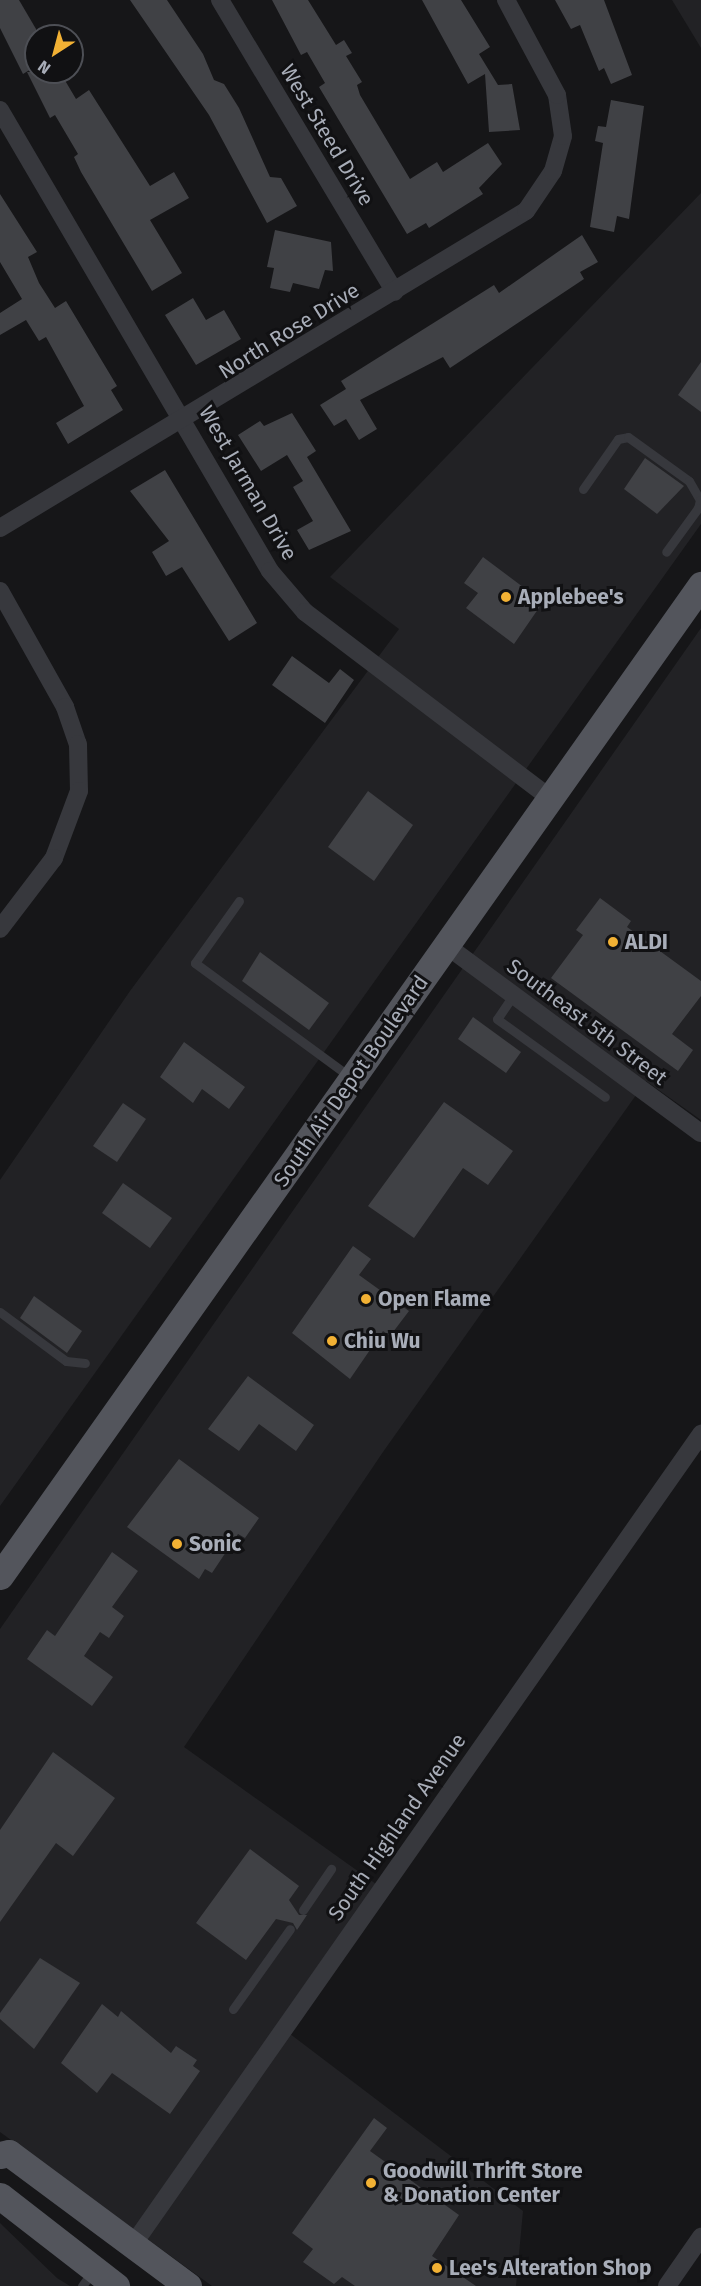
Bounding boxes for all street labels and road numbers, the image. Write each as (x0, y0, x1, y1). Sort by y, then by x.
street label: West Steed Drive (275, 60, 379, 210)
street label: North Rose Drive (214, 278, 364, 384)
street label: West Jarman Drive (194, 401, 302, 565)
street label: Southeast 5th Street (502, 954, 672, 1090)
street label: South Air Depot Boulevard (268, 971, 434, 1191)
street label: South Highland Avenue (323, 1729, 471, 1925)

